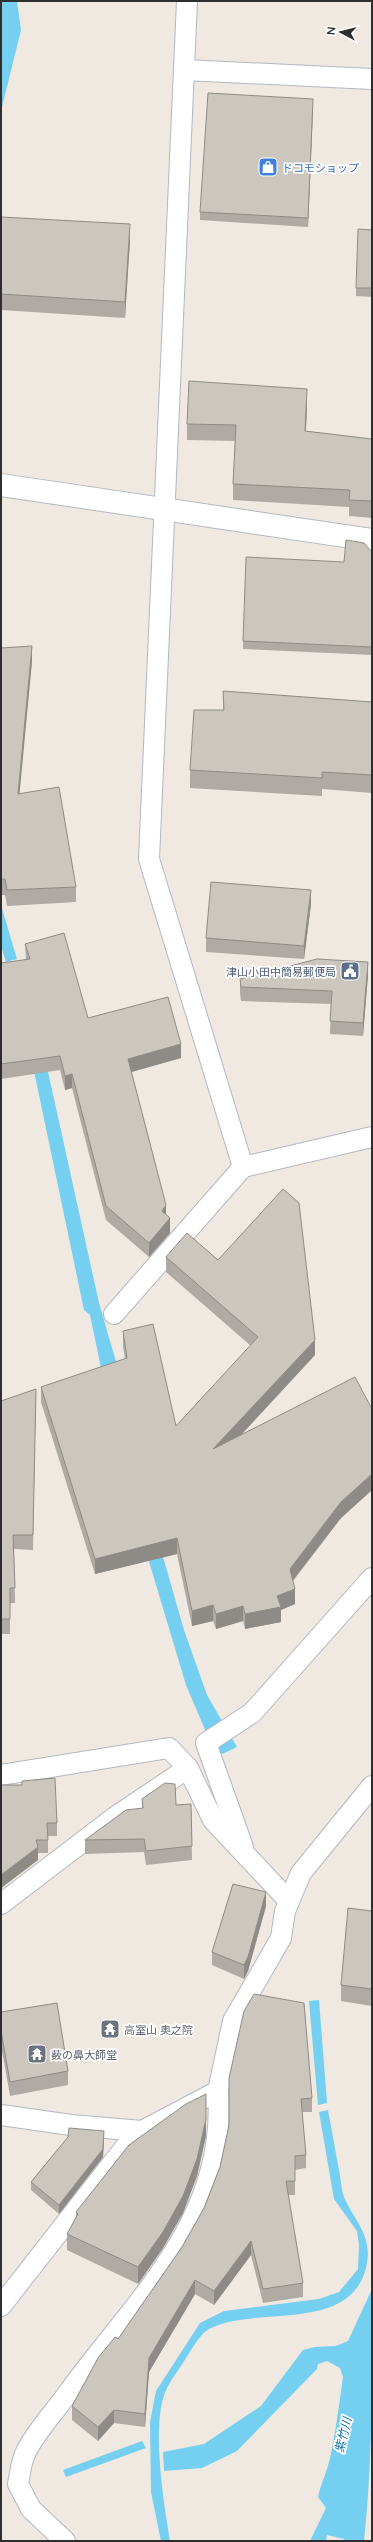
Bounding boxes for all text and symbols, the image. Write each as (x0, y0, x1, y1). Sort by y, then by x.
north arrow (321, 12, 361, 52)
text: N (324, 26, 338, 36)
shop icon: ドコモショップ (257, 156, 279, 178)
place label: ドコモショップ (282, 161, 359, 174)
public building icon: 津山小田中簡易郵便局 (339, 960, 361, 982)
place label: 津山小田中簡易郵便局 (226, 965, 336, 978)
temple icon: 高室山 奥之院 (99, 2018, 121, 2040)
place label: 高室山 奥之院 (124, 2023, 193, 2036)
temple icon: 薮の鼻大師堂 (26, 2043, 48, 2065)
place label: 薮の鼻大師堂 (51, 2048, 117, 2061)
water label: 紫竹川 (332, 2414, 355, 2454)

